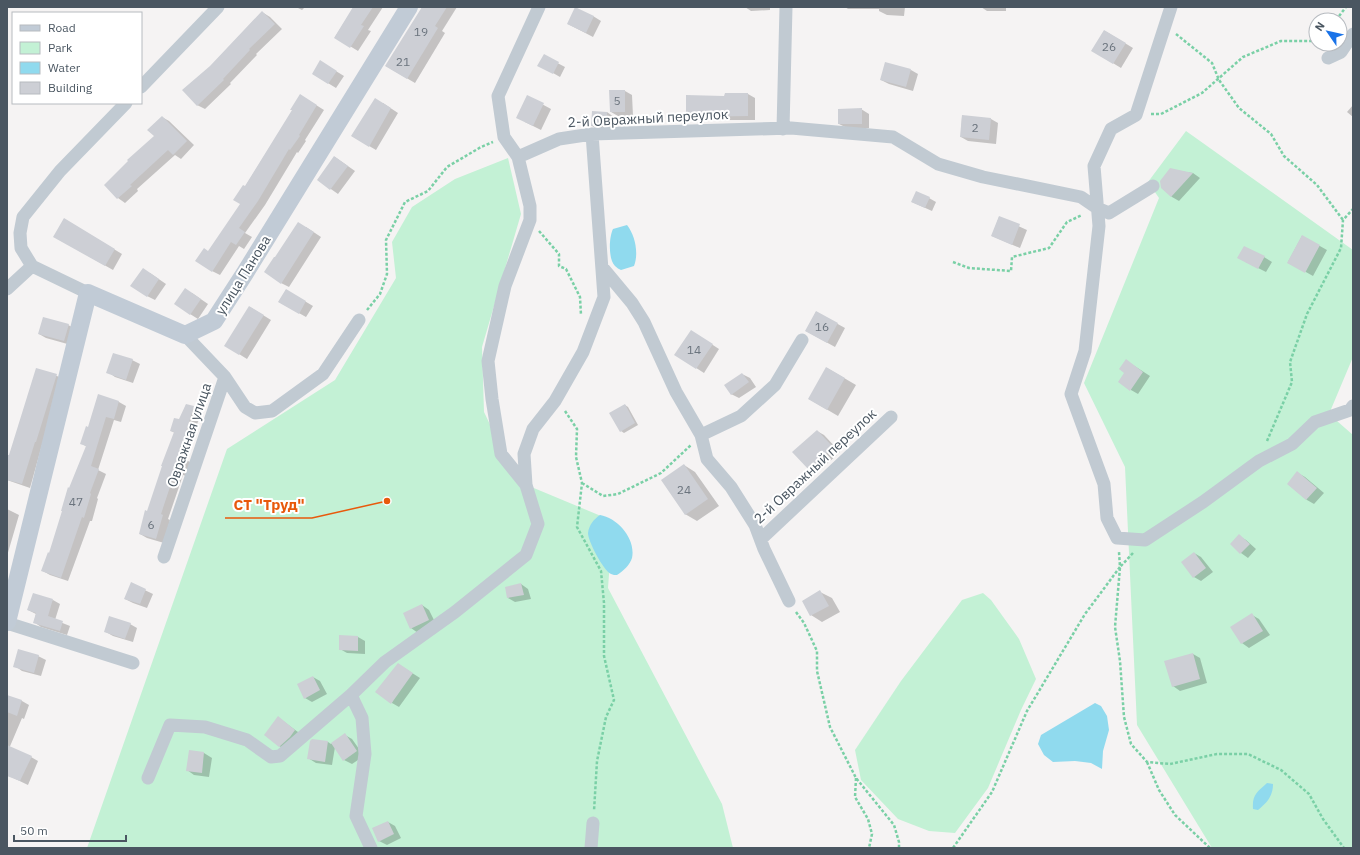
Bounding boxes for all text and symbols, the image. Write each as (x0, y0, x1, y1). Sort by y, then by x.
legend (12, 12, 142, 104)
north arrow (1308, 12, 1348, 52)
text: N (1312, 19, 1328, 34)
text: Road (48, 20, 76, 35)
house number: 19 (414, 24, 428, 39)
house number: 26 (1102, 39, 1116, 54)
text: Park (48, 40, 73, 55)
house number: 21 (396, 54, 410, 69)
text: Water (48, 60, 81, 75)
text: Building (48, 80, 93, 95)
house number: 5 (613, 93, 621, 108)
street label: 2-й Овражный переулок (567, 105, 729, 131)
house number: 2 (971, 120, 979, 135)
street label: улица Панова (211, 231, 275, 318)
house number: 16 (815, 319, 829, 334)
house number: 14 (687, 342, 701, 357)
street label: Овражная улица (163, 380, 215, 490)
street label: 2-й Овражный переулок (750, 404, 880, 528)
house number: 24 (677, 482, 691, 497)
callout: СТ "Труд" (225, 491, 312, 518)
house number: 47 (69, 494, 83, 509)
text: СТ "Труд" (233, 495, 305, 514)
house number: 6 (147, 517, 155, 532)
scale bar (14, 817, 126, 843)
text: 50 m (20, 823, 48, 838)

